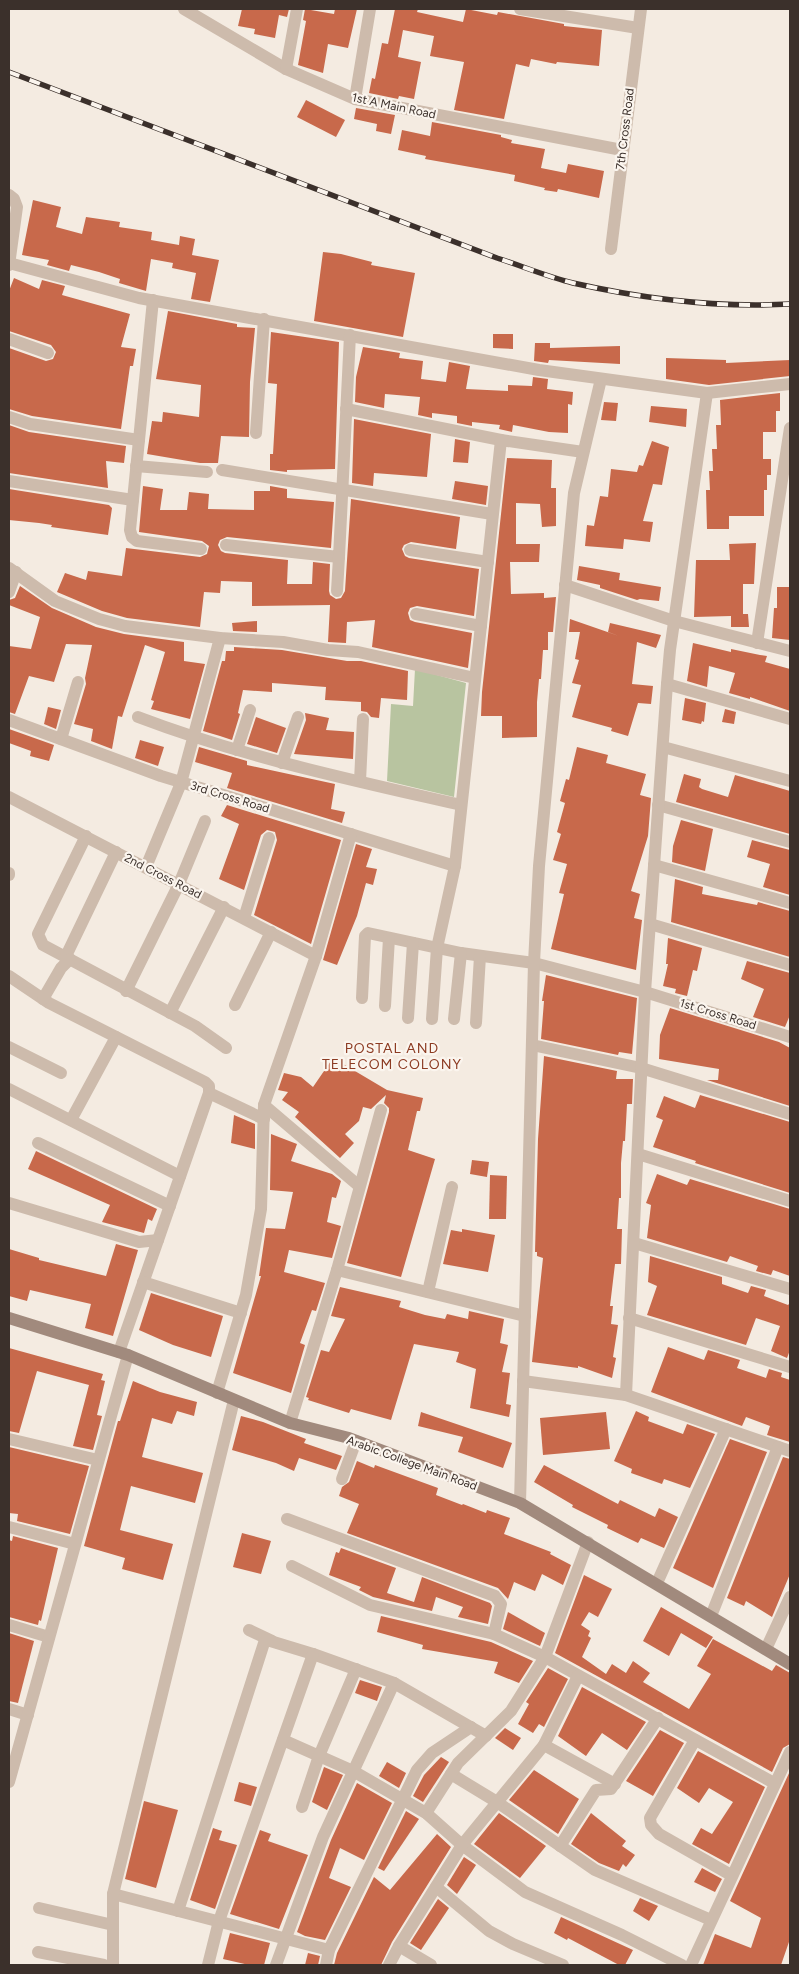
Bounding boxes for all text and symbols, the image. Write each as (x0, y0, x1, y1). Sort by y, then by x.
street label: 7th Cross Road (613, 87, 637, 171)
street label: 1st A Main Road (351, 90, 437, 122)
street label: 3rd Cross Road (189, 778, 271, 816)
street label: 2nd Cross Road (122, 851, 204, 901)
street label: 1st Cross Road (678, 996, 758, 1032)
district label: POSTAL AND TELECOM COLONY (322, 1040, 462, 1073)
street label: Arabic College Main Road (345, 1433, 479, 1493)

